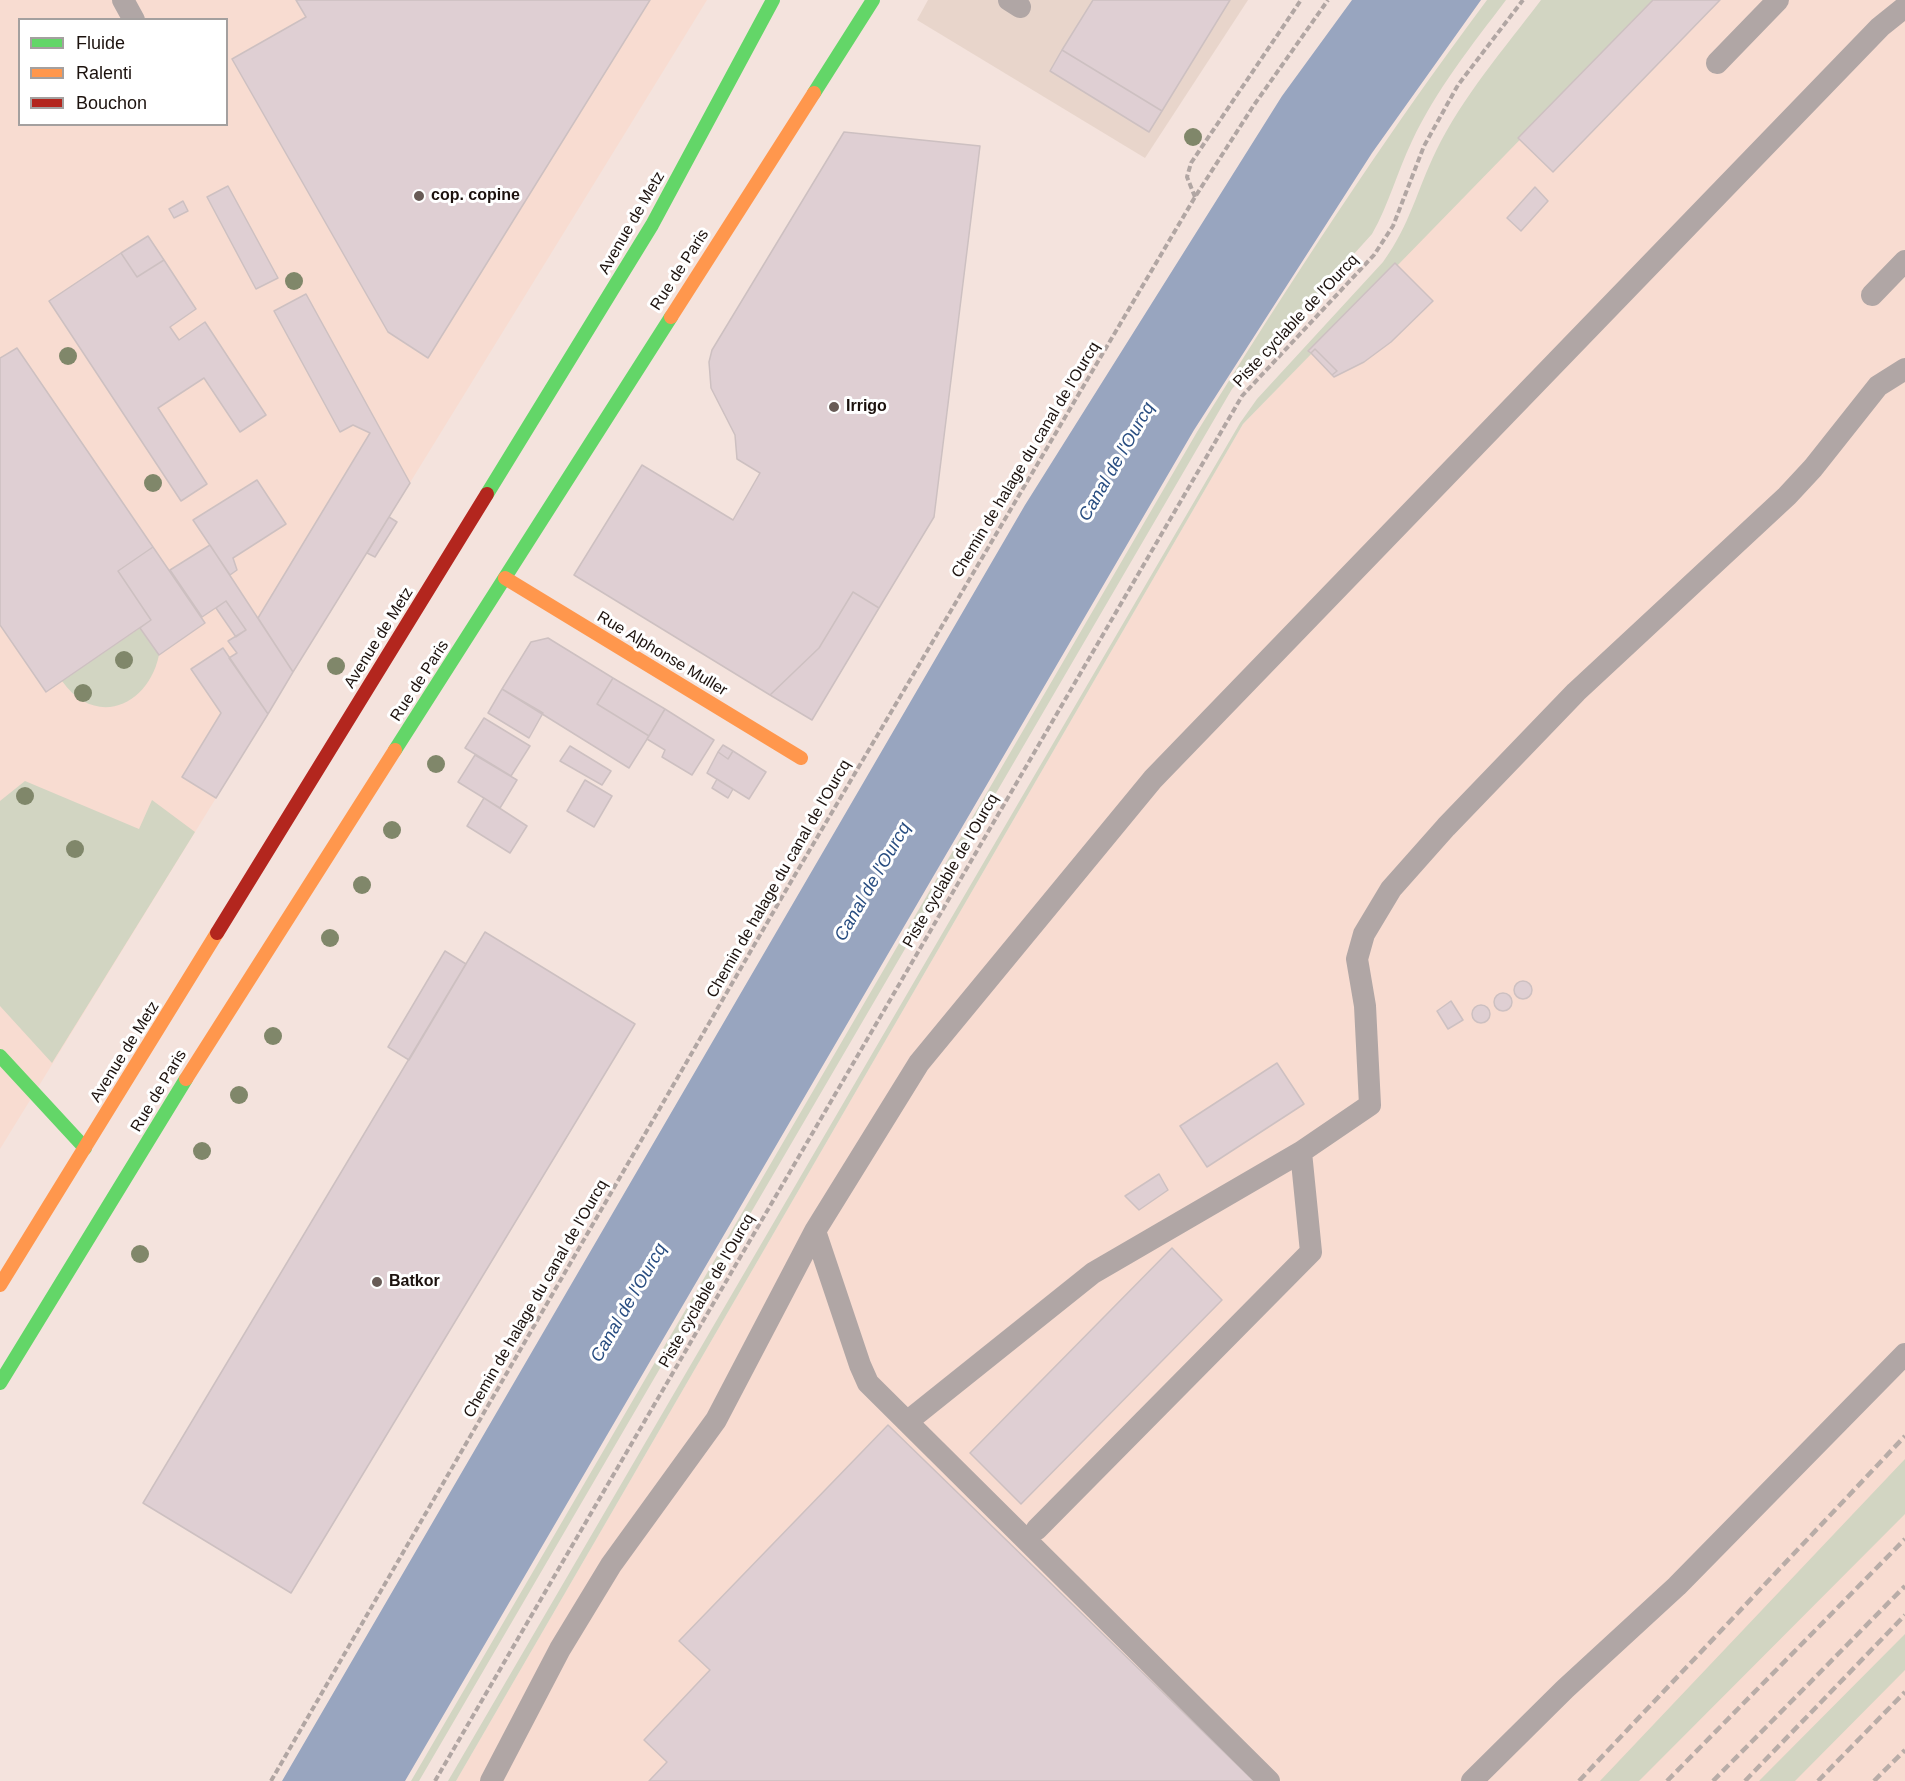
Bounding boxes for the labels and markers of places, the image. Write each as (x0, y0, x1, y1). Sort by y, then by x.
place label: cop. copine (431, 186, 520, 206)
marker: cop. copine (412, 189, 426, 203)
place label: Irrigo (846, 397, 887, 417)
marker: Irrigo (827, 400, 841, 414)
place label: Batkor (389, 1272, 440, 1292)
marker: Batkor (370, 1275, 384, 1289)

